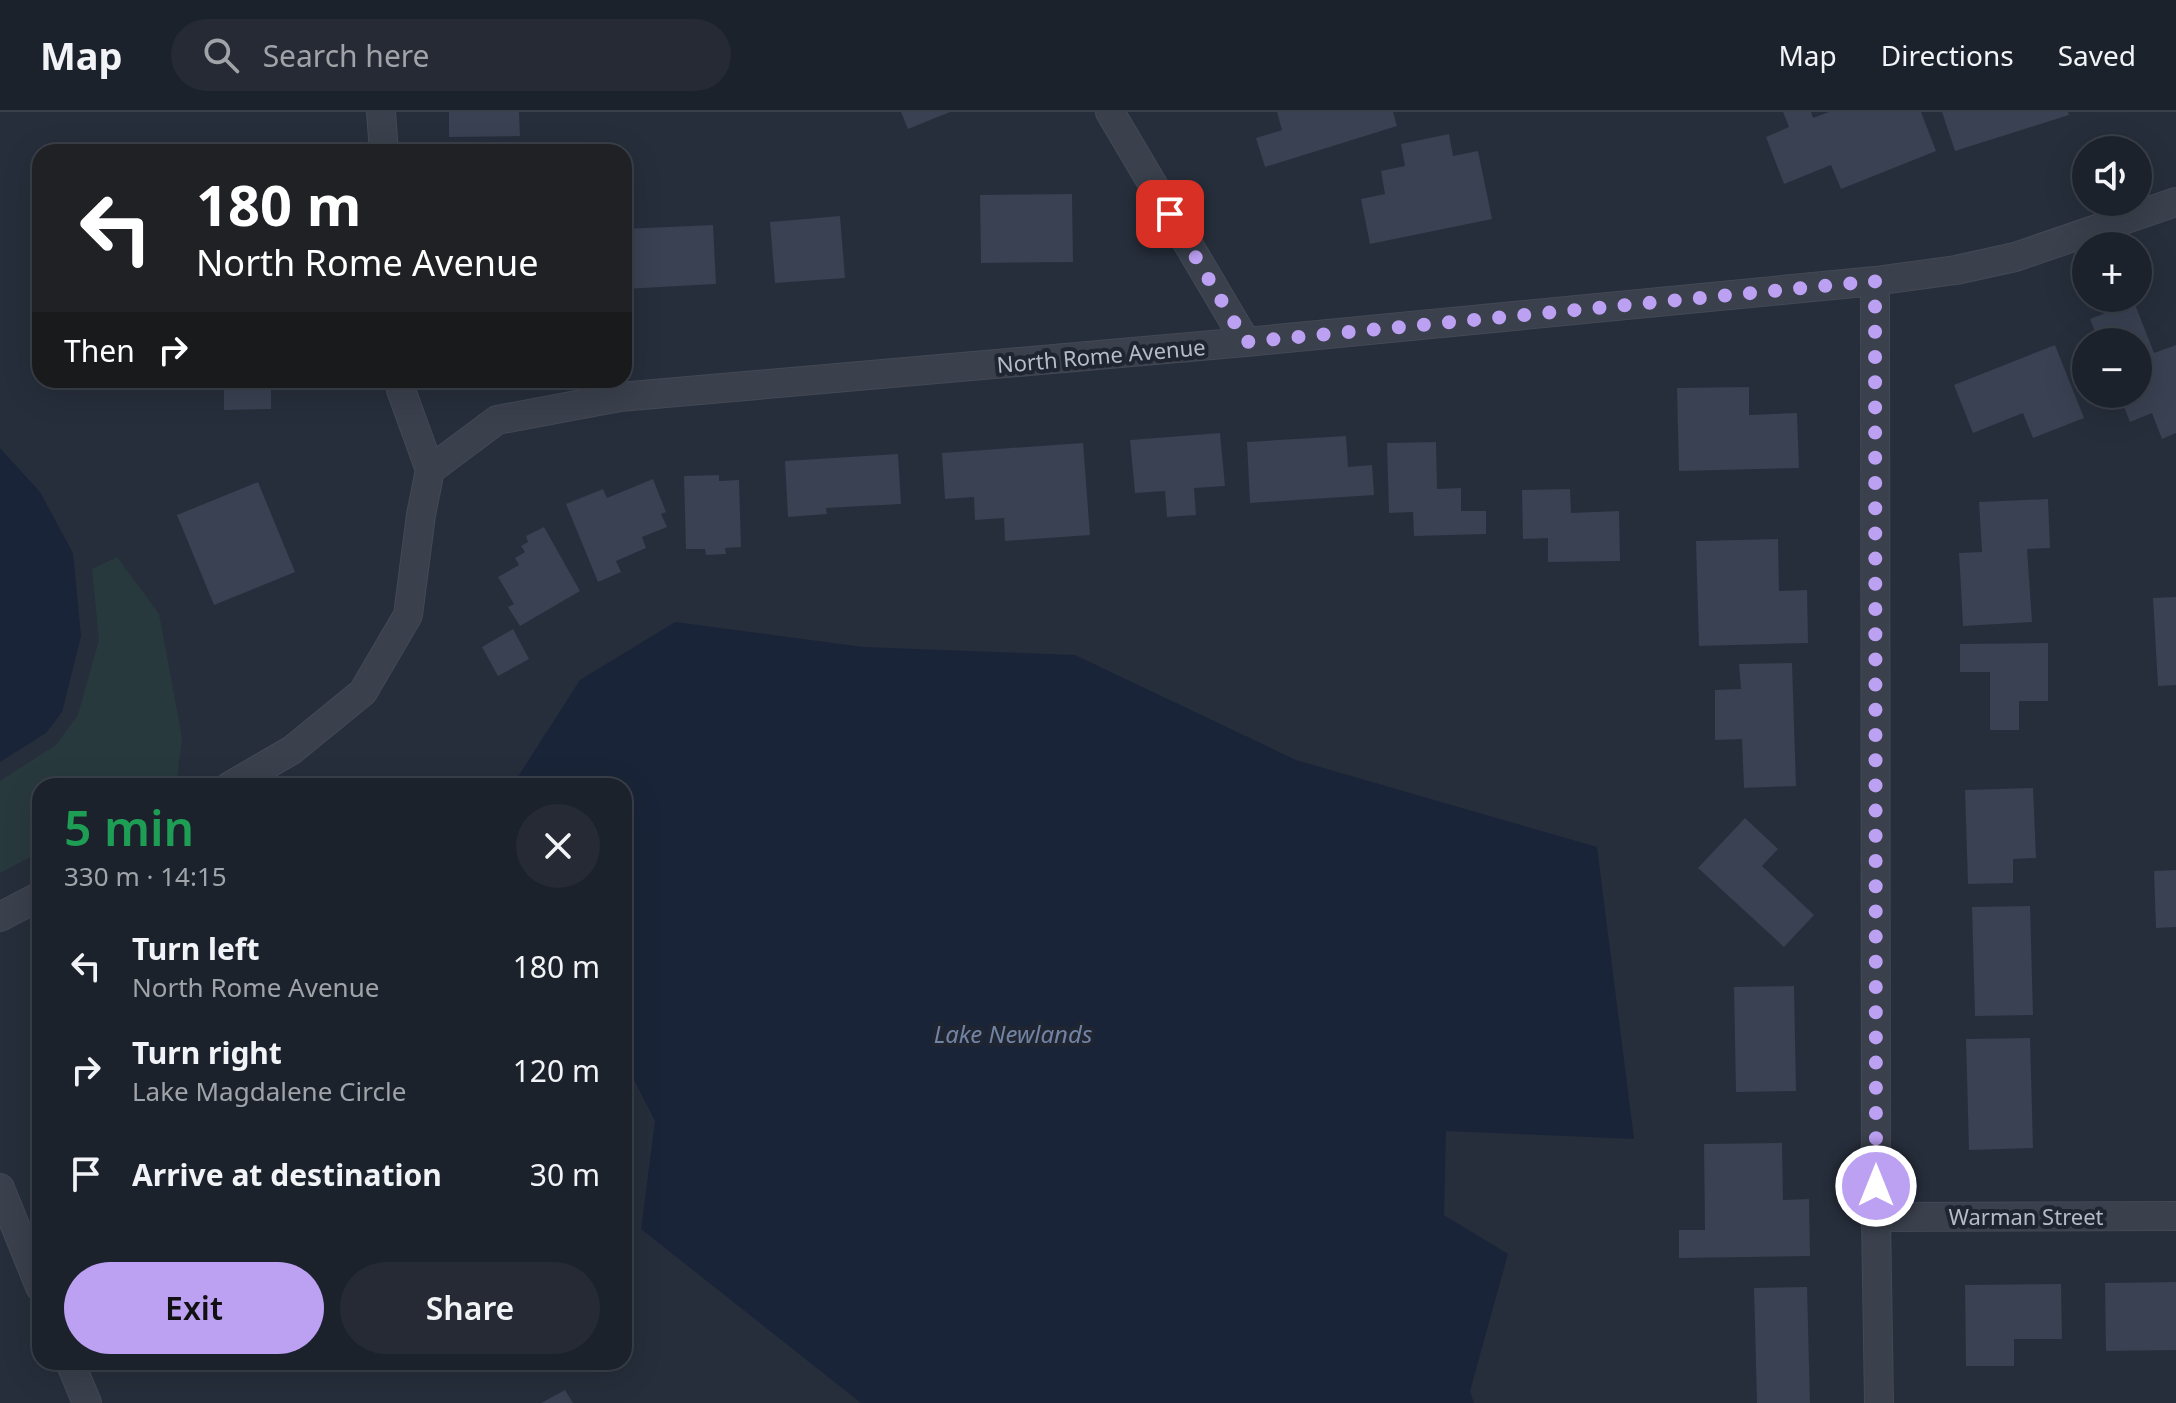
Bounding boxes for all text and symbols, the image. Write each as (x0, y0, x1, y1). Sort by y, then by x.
search box (171, 19, 731, 91)
text: Map (40, 29, 123, 81)
icon: search (199, 33, 243, 77)
text: Search here (263, 35, 430, 76)
text: Map (1778, 36, 1837, 74)
text: Directions (1881, 36, 2014, 74)
text: Saved (2058, 36, 2136, 74)
map controls (2072, 136, 2152, 408)
button: sound (2072, 136, 2152, 216)
text: 180 m (196, 166, 361, 242)
icon: left (64, 176, 168, 280)
pin (1136, 180, 1204, 248)
icon: arrive (1148, 192, 1192, 236)
button: + (2072, 232, 2152, 312)
text: North Rome Avenue (196, 238, 539, 287)
icon: right (151, 328, 195, 372)
button: − (2072, 328, 2152, 408)
text: Then (64, 330, 135, 371)
street label: North Rome Avenue (995, 331, 1207, 379)
text: 5 min (64, 795, 194, 860)
button: close (516, 804, 600, 888)
text: 330 m · 14:15 (64, 858, 227, 894)
text: Turn left (132, 928, 260, 969)
icon: left (64, 944, 108, 988)
text: 180 m (513, 946, 600, 987)
text: North Rome Avenue (132, 969, 379, 1005)
water label: Lake Newlands (934, 1017, 1092, 1050)
text: Turn right (132, 1032, 282, 1073)
icon: right (64, 1048, 108, 1092)
text: 120 m (513, 1050, 600, 1091)
text: Lake Magdalene Circle (132, 1073, 406, 1109)
position arrow (1834, 1144, 1918, 1228)
icon: arrive (64, 1152, 108, 1196)
text: Arrive at destination (132, 1154, 442, 1195)
text: 30 m (530, 1154, 600, 1195)
street label: Warman Street (1948, 1201, 2104, 1231)
button: Exit (64, 1262, 324, 1354)
button: Share (340, 1262, 600, 1354)

